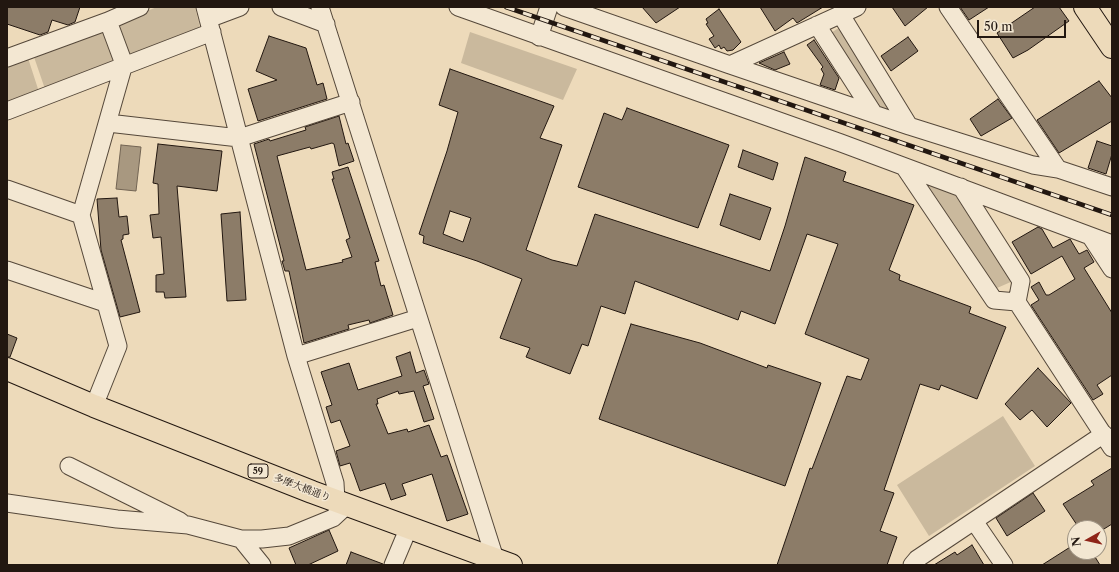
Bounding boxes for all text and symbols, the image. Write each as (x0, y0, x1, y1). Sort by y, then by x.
scale bar (979, 12, 1068, 38)
text: 50 m (984, 19, 1013, 34)
road number: 59 (248, 464, 268, 478)
street label: 多摩大橋通り (272, 472, 332, 504)
north arrow (1067, 520, 1107, 560)
text: N (1069, 536, 1084, 547)

